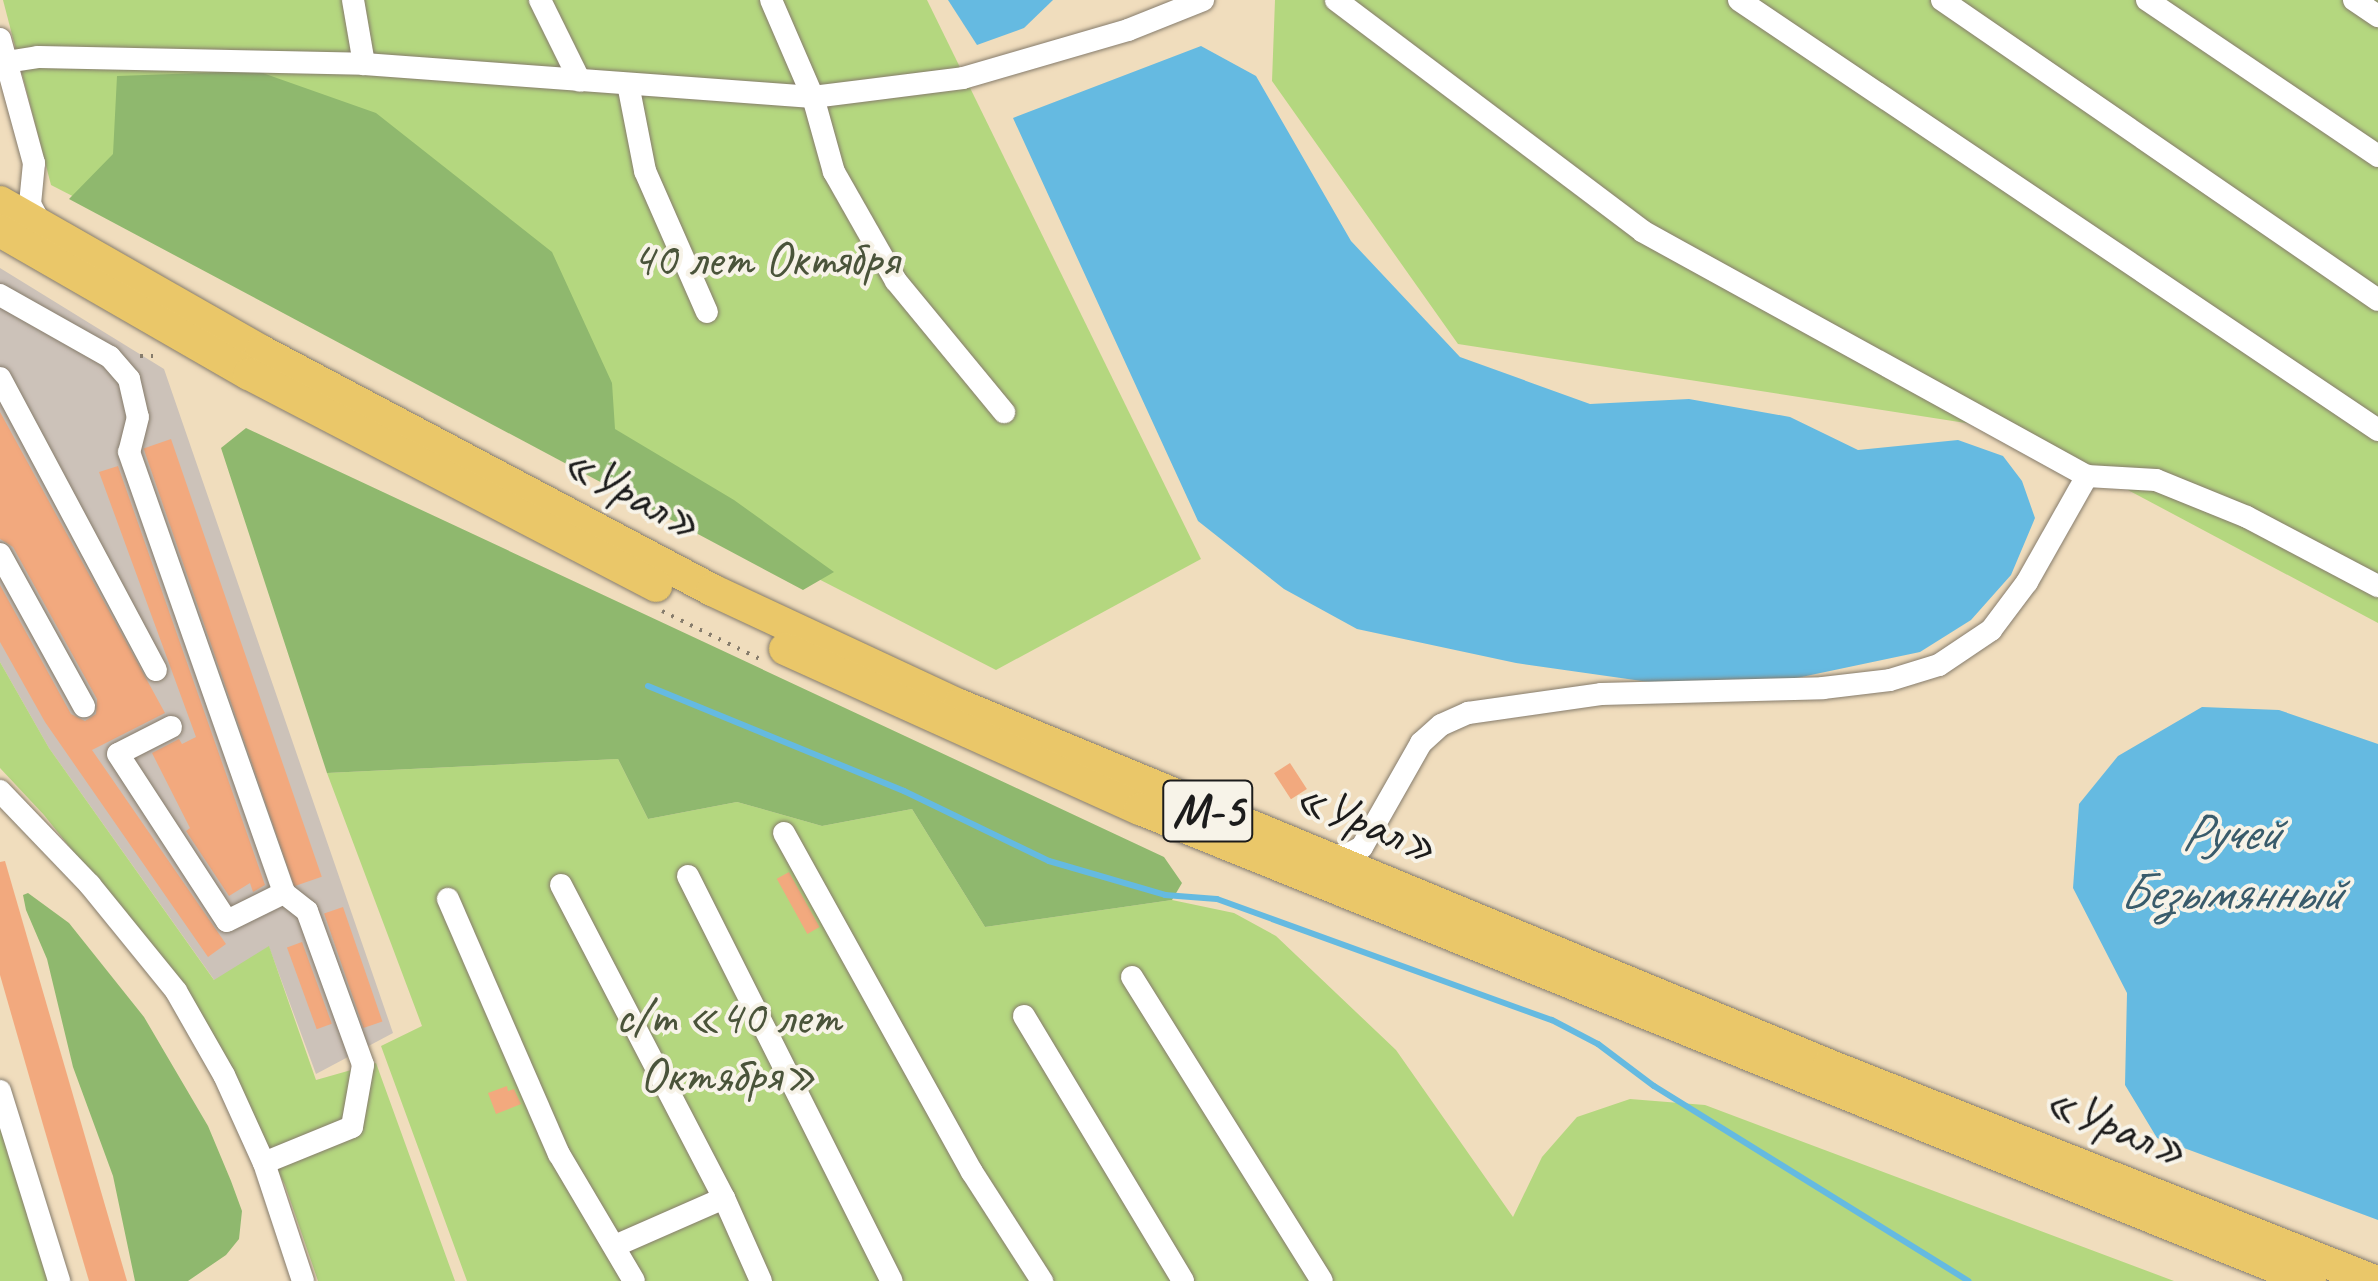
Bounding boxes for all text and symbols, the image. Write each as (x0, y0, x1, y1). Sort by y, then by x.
park label: 40 лет Октября (628, 229, 902, 289)
street label: «Урал» (552, 431, 712, 553)
street label: «Урал» (1286, 765, 1446, 877)
road number: М-5 (1160, 768, 1256, 854)
water label: Ручей Безымянный (2119, 802, 2341, 924)
park label: с/т «40 лет Октября» (615, 986, 841, 1104)
street label: «Урал» (2036, 1069, 2196, 1181)

